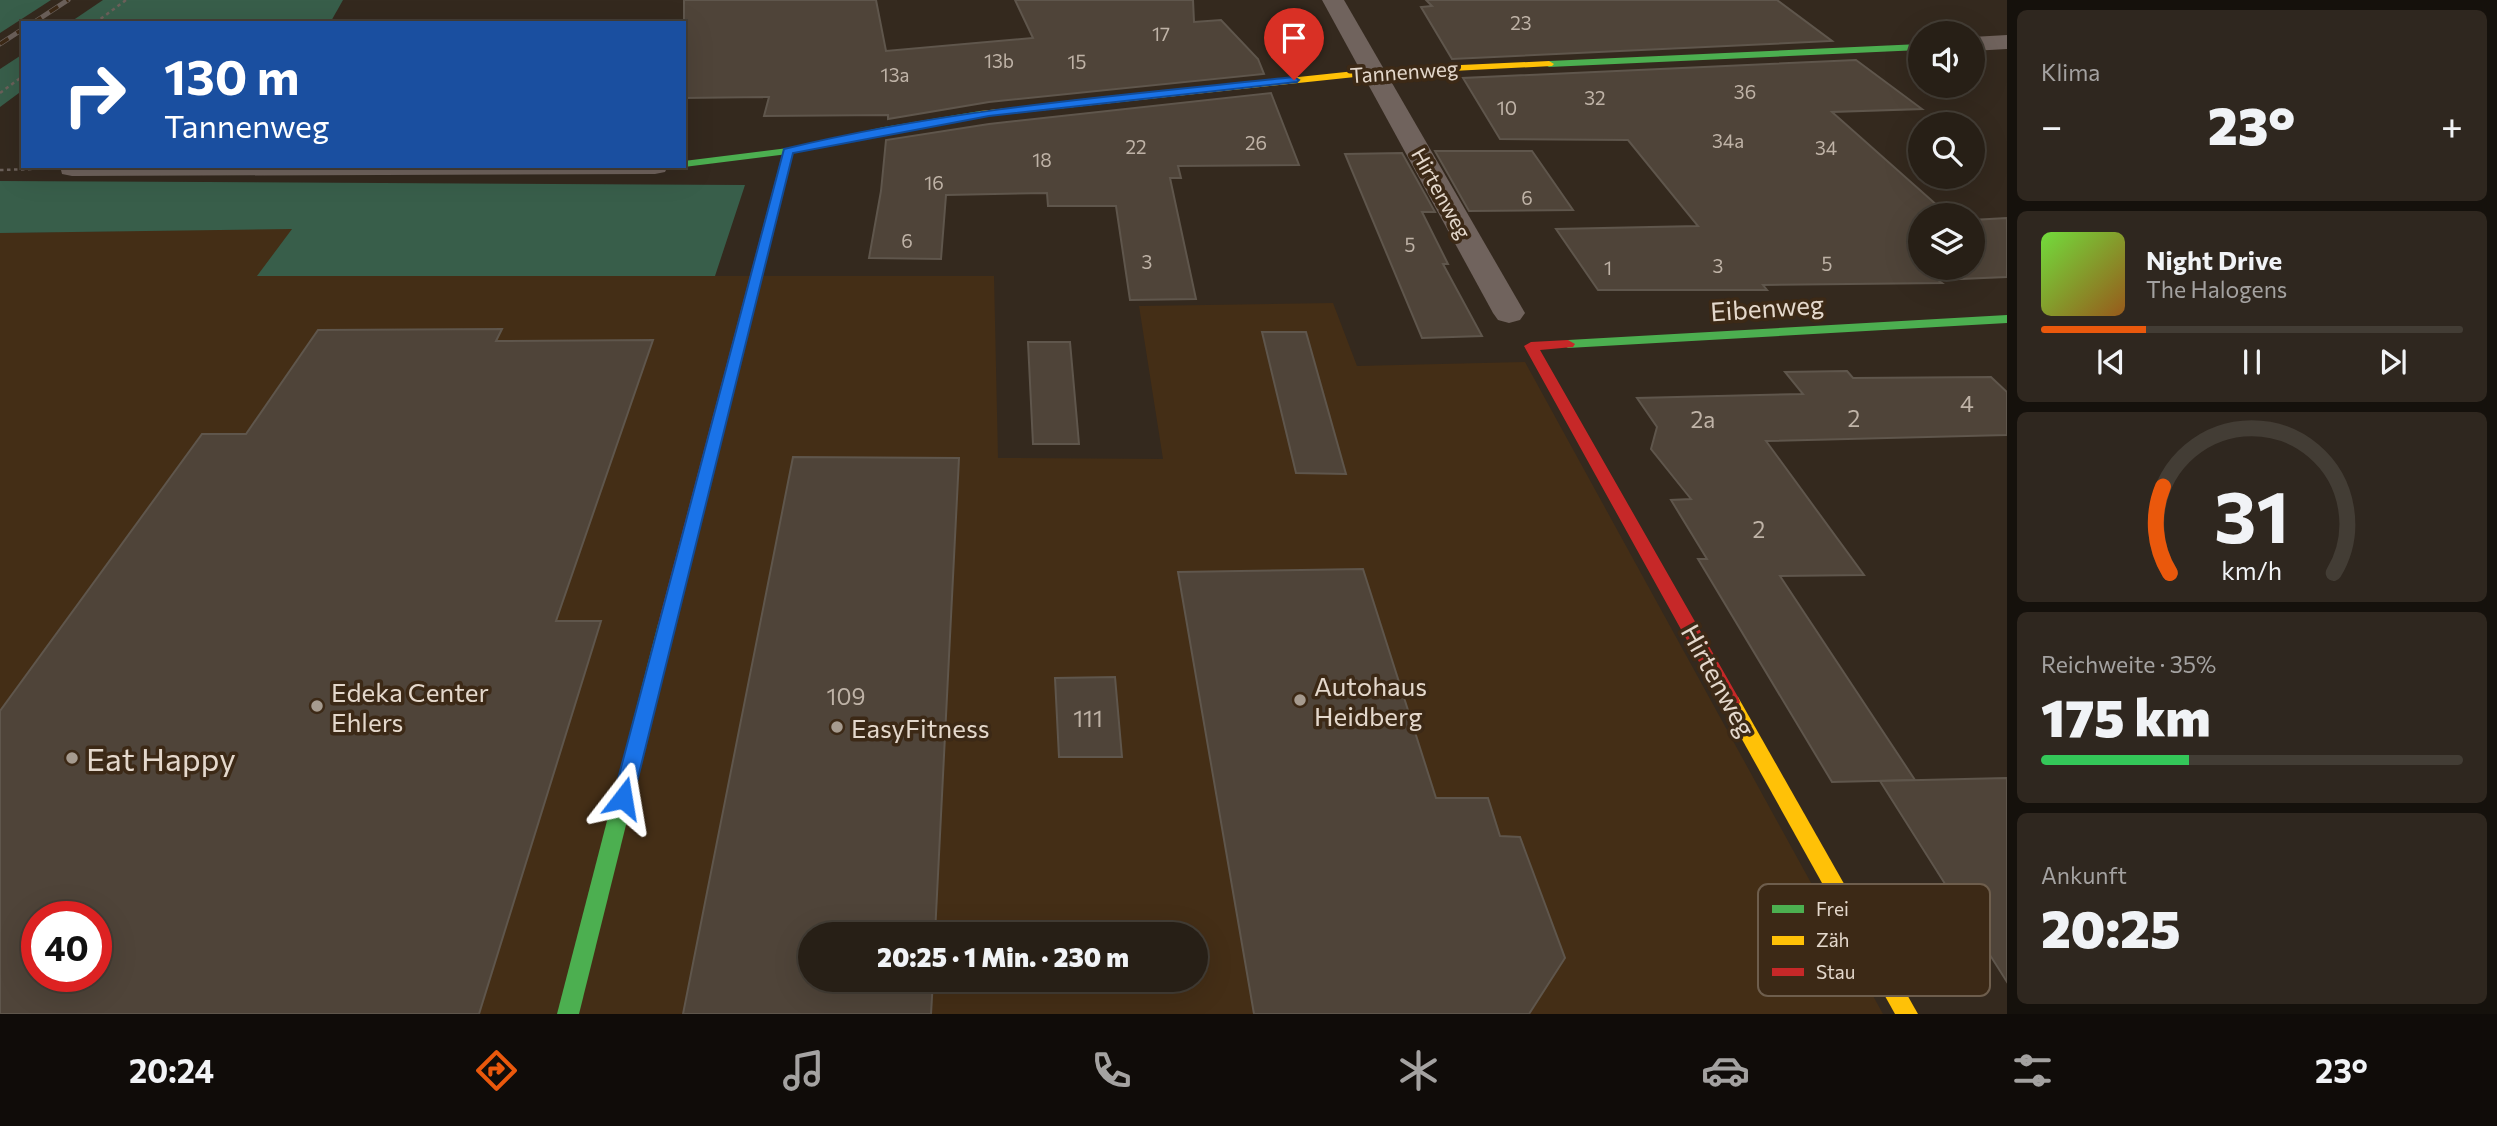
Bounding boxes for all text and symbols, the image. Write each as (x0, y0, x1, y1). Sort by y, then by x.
pin (1264, 8, 1324, 80)
house number: 23 (1510, 11, 1532, 34)
icon: arrive (1275, 19, 1313, 57)
map controls (1908, 21, 1985, 280)
button: sound (1908, 21, 1985, 98)
house number: 17 (1152, 22, 1170, 45)
text: 130 m (164, 45, 299, 105)
icon: right (49, 49, 140, 140)
house number: 13b (984, 49, 1014, 72)
house number: 15 (1067, 50, 1087, 73)
street label: Tannenweg (1349, 55, 1459, 87)
text: Klima (2041, 58, 2100, 86)
house number: 13a (881, 63, 909, 86)
house number: 36 (1734, 80, 1756, 103)
house number: 32 (1584, 86, 1606, 109)
text: 23° (2208, 92, 2295, 156)
house number: 10 (1497, 96, 1517, 119)
text: − (2041, 101, 2063, 148)
text: + (2441, 101, 2463, 148)
text: Tannenweg (164, 105, 329, 145)
button: search (1908, 112, 1985, 189)
house number: 34a (1712, 129, 1744, 152)
house number: 26 (1245, 131, 1267, 154)
house number: 22 (1125, 135, 1147, 158)
house number: 34 (1815, 136, 1837, 159)
street label: Hirtenweg (1407, 143, 1477, 243)
house number: 18 (1032, 148, 1052, 171)
house number: 16 (924, 171, 944, 194)
house number: 6 (1521, 186, 1533, 209)
button: layers (1908, 203, 1985, 280)
house number: 6 (901, 229, 913, 252)
house number: 5 (1405, 233, 1415, 256)
text: Night Drive (2146, 244, 2282, 275)
house number: 3 (1142, 250, 1152, 273)
house number: 5 (1822, 252, 1832, 275)
house number: 3 (1713, 254, 1723, 277)
house number: 1 (1604, 256, 1612, 279)
text: The Halogens (2146, 275, 2287, 303)
street label: Eibenweg (1709, 288, 1825, 326)
icon: previous (2092, 343, 2130, 381)
icon: pause (2233, 343, 2271, 381)
icon: next (2374, 343, 2412, 381)
house number: 4 (1960, 389, 1974, 417)
house number: 2 (1848, 404, 1860, 432)
house number: 2a (1691, 405, 1715, 433)
text: 31 (2214, 469, 2290, 558)
house number: 2 (1753, 515, 1765, 543)
text: km/h (2222, 555, 2282, 585)
street label: Hirtenweg (1676, 618, 1762, 742)
text: Reichweite · 35% (2041, 650, 2216, 678)
place label: Autohaus Heidberg (1314, 670, 1427, 731)
place label: Edeka Center Ehlers (331, 676, 489, 737)
house number: 109 (827, 682, 865, 710)
text: 175 km (2041, 684, 2211, 748)
marker: Autohaus Heidberg (1292, 692, 1308, 708)
marker: Edeka Center Ehlers (309, 698, 325, 714)
house number: 111 (1073, 704, 1103, 732)
place label: EasyFitness (851, 712, 990, 743)
marker: EasyFitness (829, 719, 845, 735)
place label: Eat Happy (86, 738, 236, 778)
marker: Eat Happy (64, 750, 80, 766)
position arrow (586, 761, 660, 835)
text: Ankunft (2041, 861, 2127, 889)
legend (1758, 884, 1990, 996)
text: 20:25 (2041, 895, 2181, 959)
text: Frei (1816, 897, 1849, 920)
speed limit sign: 40 (21, 901, 112, 992)
text: Zäh (1816, 928, 1850, 951)
text: 20:25 · 1 Min. · 230 m (877, 941, 1129, 972)
text: Stau (1816, 960, 1855, 983)
icon: directions (472, 1046, 521, 1095)
icon: music (779, 1046, 828, 1095)
icon: phone (1087, 1046, 1136, 1095)
icon: climate (1394, 1046, 1443, 1095)
icon: car (1701, 1046, 1750, 1095)
icon: filters (2008, 1046, 2057, 1095)
text: 20:24 (129, 1050, 214, 1090)
text: 23° (2315, 1050, 2368, 1090)

